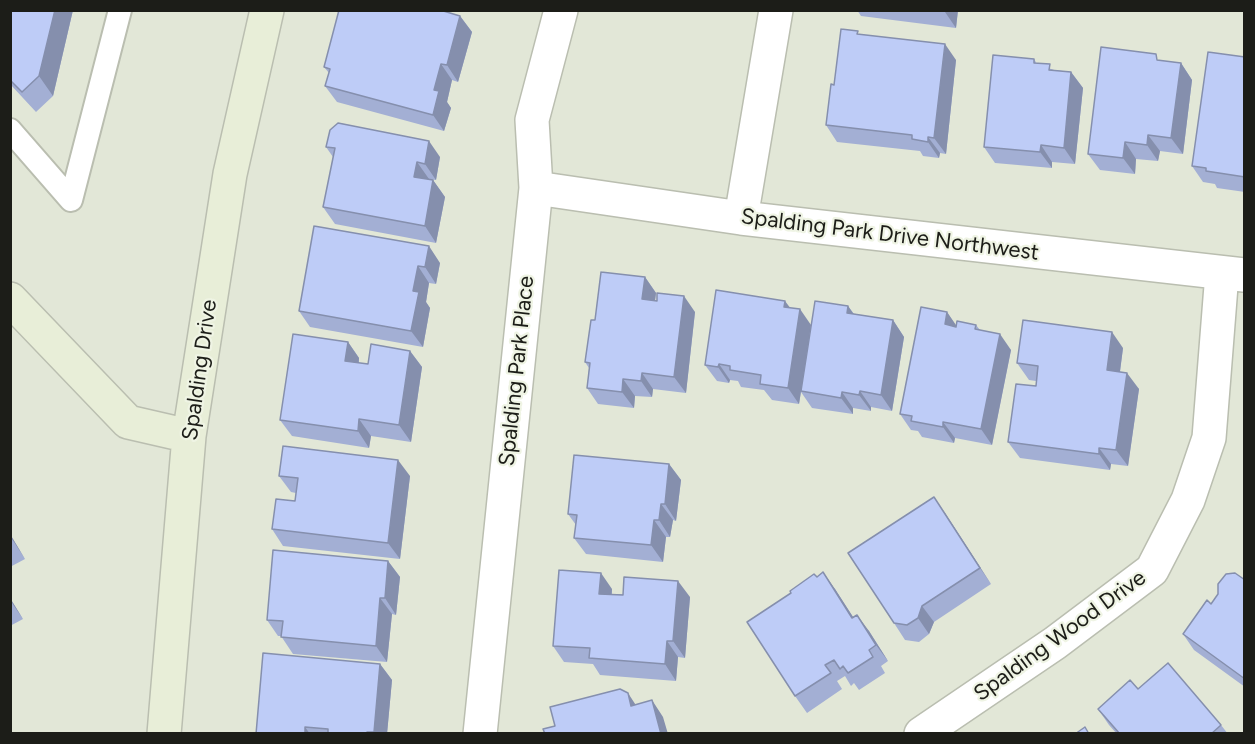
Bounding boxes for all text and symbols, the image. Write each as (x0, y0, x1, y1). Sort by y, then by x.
street label: Spalding Park Drive Northwest (740, 204, 1040, 266)
street label: Spalding Park Place (494, 275, 540, 467)
street label: Spalding Drive (177, 298, 223, 442)
street label: Spalding Wood Drive (969, 565, 1151, 707)

